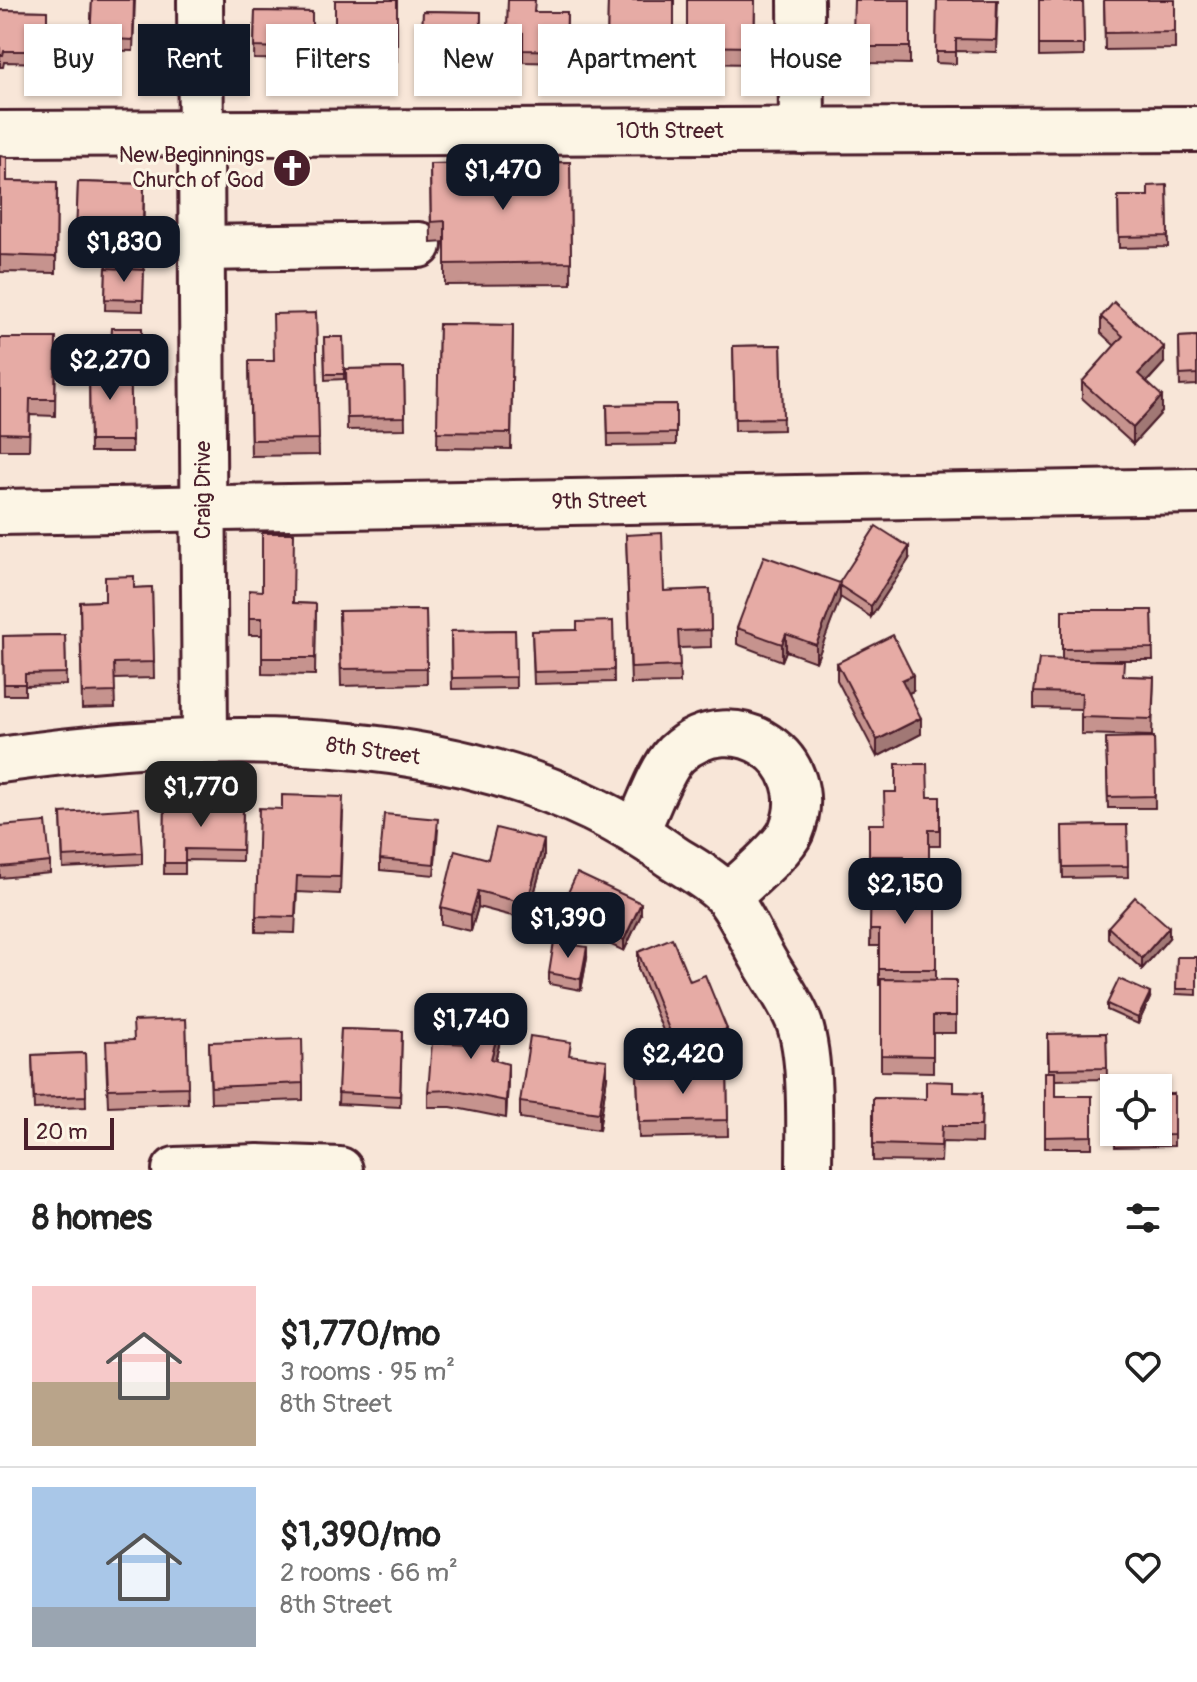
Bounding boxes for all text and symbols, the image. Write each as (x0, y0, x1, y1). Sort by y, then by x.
chip: Buy (24, 24, 122, 96)
chip: Rent (138, 24, 250, 96)
chip: Filters (266, 24, 398, 96)
chip: New (414, 24, 522, 96)
chip: Apartment (538, 24, 725, 96)
chip: House (741, 24, 870, 96)
street label: 10th Street (616, 117, 724, 145)
place label: New Beginnings Church of God (119, 141, 264, 194)
pin: $1,470 (438, 144, 568, 212)
church icon: New Beginnings Church of God (271, 147, 313, 189)
text: $1,470 (464, 154, 542, 186)
pin: $1,830 (59, 216, 189, 284)
text: $1,830 (86, 226, 162, 258)
pin: $2,270 (45, 334, 175, 402)
text: $2,270 (69, 344, 151, 376)
street label: Craig Drive (189, 441, 217, 539)
street label: 9th Street (551, 486, 647, 516)
street label: 8th Street (324, 731, 422, 771)
pin: $1,770 (136, 761, 266, 829)
text: $1,770 (163, 771, 239, 803)
pin: $2,150 (840, 858, 970, 926)
text: $2,150 (866, 868, 944, 900)
pin: $1,390 (503, 892, 633, 960)
text: $1,390 (530, 902, 606, 934)
pin: $1,740 (406, 993, 536, 1061)
text: $1,740 (432, 1003, 510, 1035)
pin: $2,420 (618, 1028, 748, 1096)
text: $2,420 (642, 1038, 724, 1070)
map controls (1100, 1074, 1172, 1146)
button: locate (1100, 1074, 1172, 1146)
scale bar (24, 1114, 114, 1150)
text: 20 m (36, 1118, 88, 1146)
icon: filters (1121, 1196, 1165, 1240)
text: 8 homes (32, 1197, 152, 1240)
text: $1,770/mo (280, 1313, 440, 1356)
icon: home (96, 1318, 192, 1414)
icon: heart (1121, 1344, 1165, 1388)
text: 3 rooms · 95 m² (280, 1356, 455, 1388)
text: 8th Street (280, 1388, 392, 1420)
text: $1,390/mo (280, 1514, 441, 1557)
icon: home (96, 1519, 192, 1615)
icon: heart (1121, 1545, 1165, 1589)
text: 2 rooms · 66 m² (280, 1557, 458, 1589)
text: 8th Street (280, 1589, 392, 1621)

